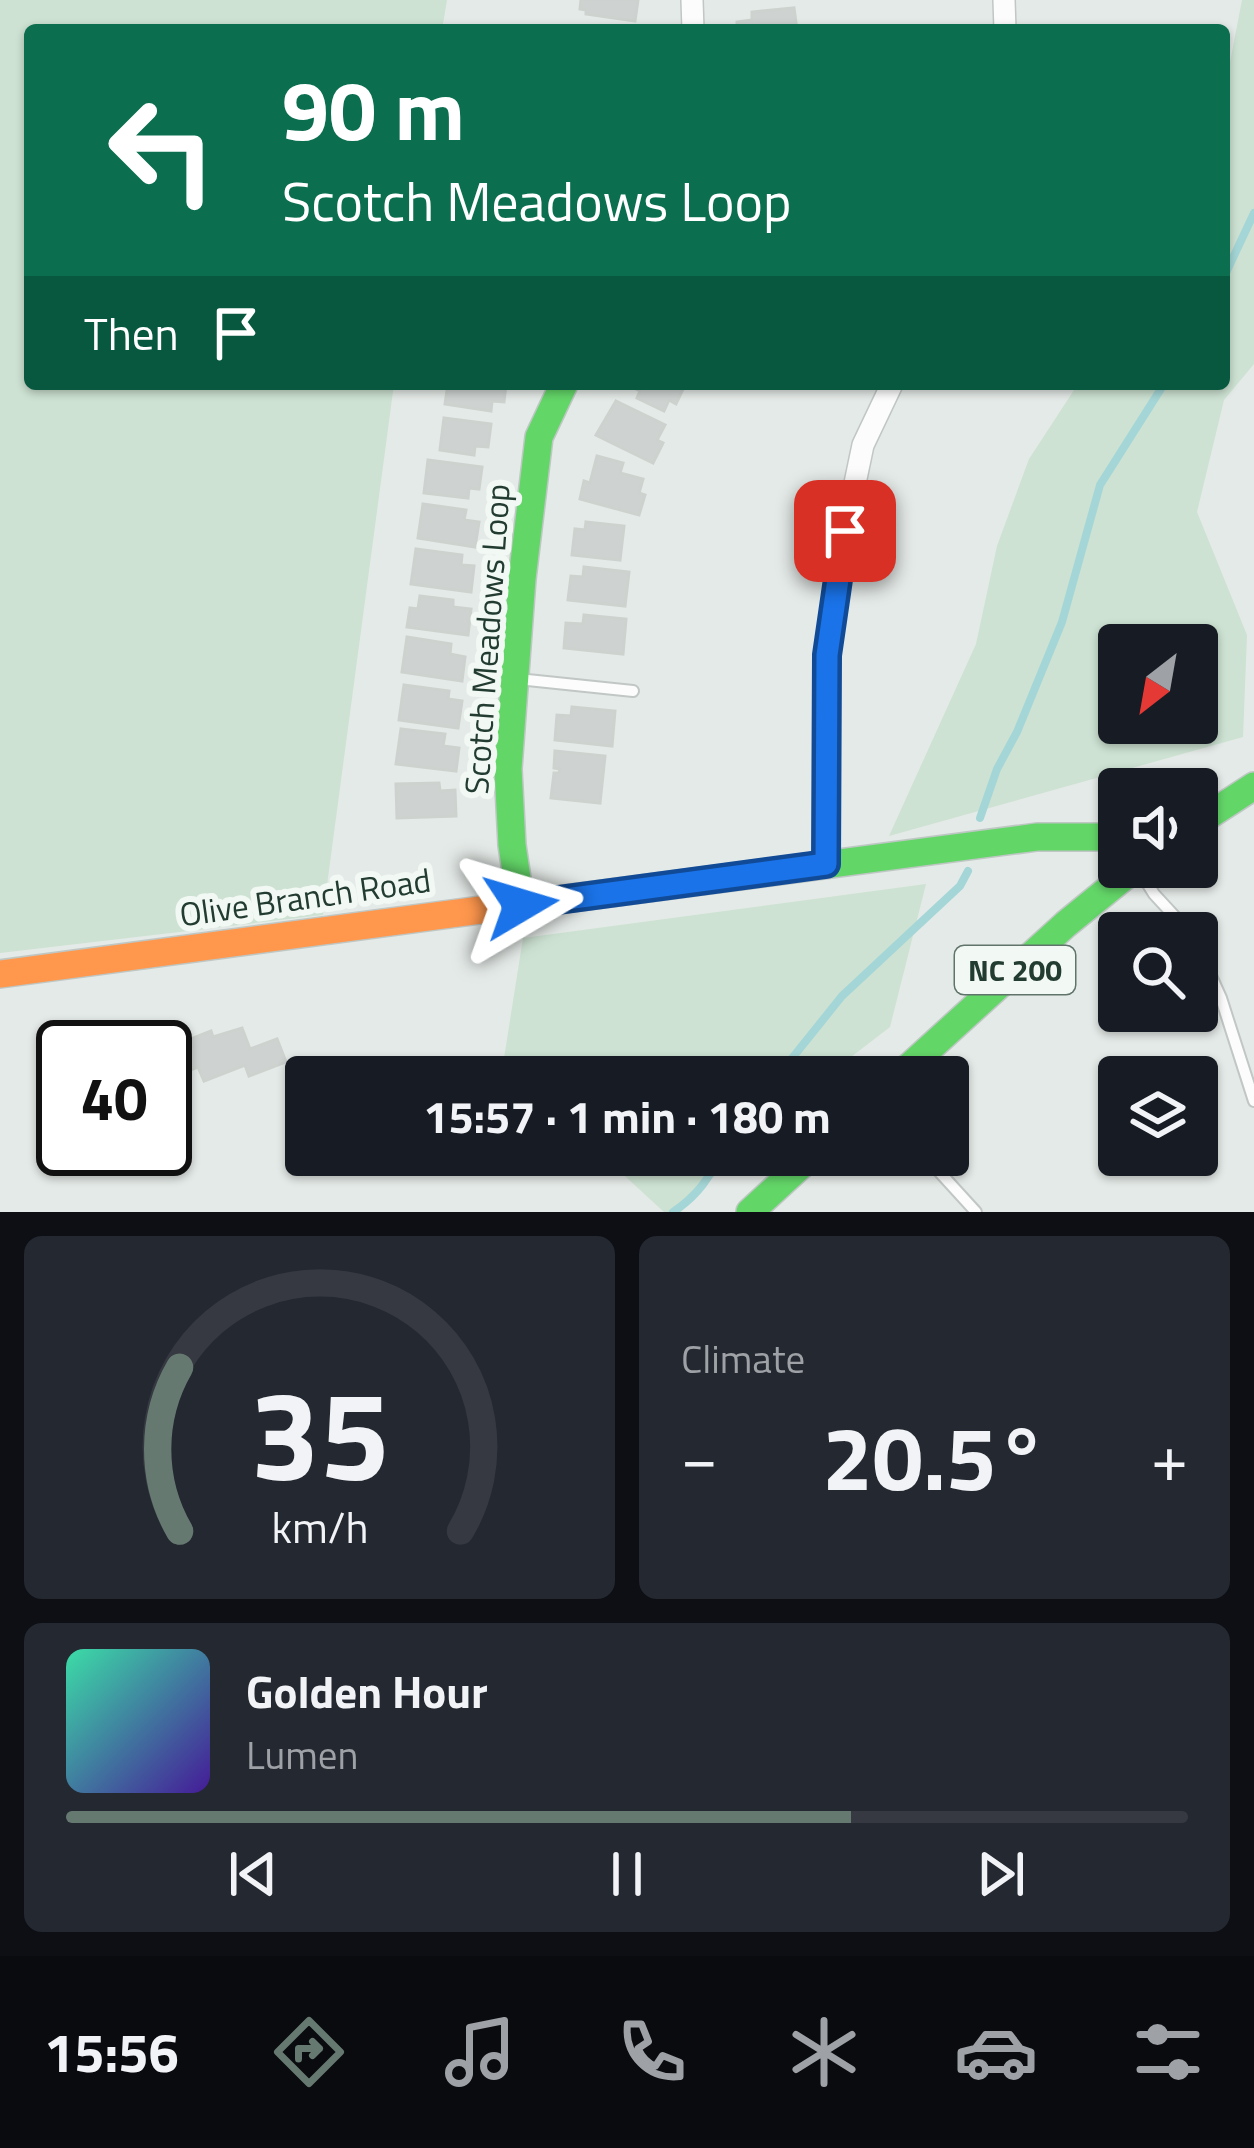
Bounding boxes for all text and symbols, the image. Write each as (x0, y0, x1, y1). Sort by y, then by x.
text: 90 m (282, 45, 465, 173)
icon: left (84, 72, 240, 228)
text: Scotch Meadows Loop (282, 160, 791, 242)
text: Then (84, 299, 179, 367)
icon: arrive (203, 300, 269, 366)
pin (794, 480, 896, 582)
street label: Scotch Meadows Loop (451, 482, 523, 796)
icon: arrive (812, 498, 878, 564)
north arrow (1098, 624, 1218, 744)
map controls (1098, 624, 1218, 1176)
button: sound (1098, 768, 1218, 888)
position arrow (458, 842, 584, 968)
street label: Olive Branch Road (176, 855, 434, 939)
button: search (1098, 912, 1218, 1032)
road number: NC 200 (955, 946, 1075, 994)
speed limit sign: 40 (36, 1020, 192, 1176)
button: layers (1098, 1056, 1218, 1176)
text: 15:57 · 1 min · 180 m (423, 1082, 831, 1150)
text: Climate (681, 1329, 805, 1388)
text: 35 (250, 1339, 389, 1528)
text: 20.5° (822, 1388, 1047, 1525)
text: − (681, 1406, 718, 1507)
text: + (1151, 1406, 1188, 1507)
text: km/h (271, 1493, 368, 1559)
text: Golden Hour (246, 1657, 488, 1725)
text: Lumen (246, 1725, 358, 1784)
icon: previous (220, 1841, 286, 1907)
icon: pause (594, 1841, 660, 1907)
icon: next (968, 1841, 1034, 1907)
icon: directions (267, 2010, 351, 2094)
icon: music (438, 2010, 522, 2094)
icon: phone (610, 2010, 694, 2094)
icon: climate (782, 2010, 866, 2094)
icon: car (954, 2010, 1038, 2094)
icon: filters (1126, 2010, 1210, 2094)
text: 15:56 (44, 2011, 179, 2093)

